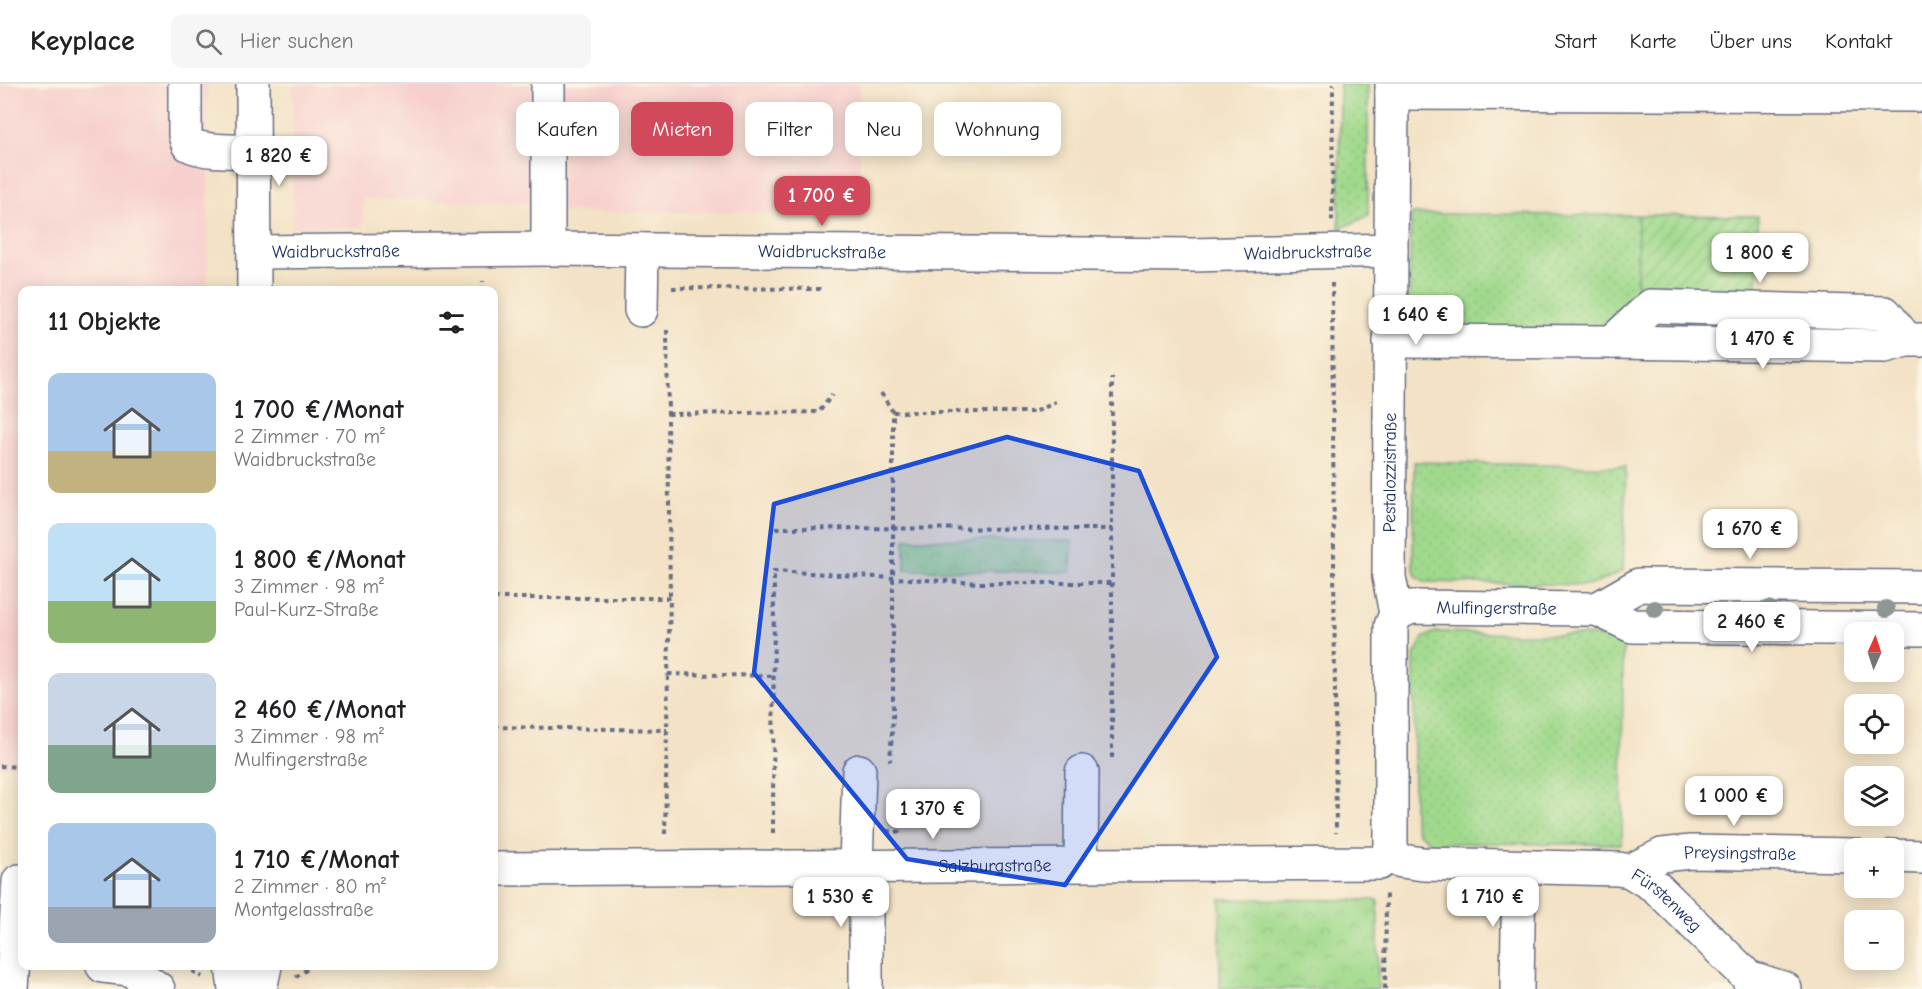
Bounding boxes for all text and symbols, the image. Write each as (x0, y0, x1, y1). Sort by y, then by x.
search box (171, 14, 591, 68)
text: Keyplace (30, 25, 135, 57)
icon: search (192, 25, 225, 58)
text: Hier suchen (240, 28, 354, 54)
text: Start (1554, 29, 1597, 53)
text: Karte (1630, 29, 1676, 53)
text: Über uns (1709, 29, 1792, 53)
text: Kontakt (1825, 29, 1892, 53)
chip: Kaufen (516, 102, 619, 156)
chip: Mieten (631, 102, 733, 156)
chip: Filter (745, 102, 833, 156)
chip: Neu (845, 102, 922, 156)
chip: Wohnung (934, 102, 1061, 156)
pin: 1 820 € (224, 136, 334, 187)
text: 1 820 € (245, 144, 313, 167)
pin: 1 700 € (767, 176, 877, 227)
text: 1 700 € (788, 184, 856, 207)
pin: 1 800 € (1705, 233, 1815, 284)
street label: Waidbruckstraße (1244, 240, 1372, 265)
street label: Waidbruckstraße (272, 241, 400, 263)
street label: Waidbruckstraße (758, 241, 886, 263)
text: 1 800 € (1726, 241, 1795, 264)
pin: 1 640 € (1361, 295, 1471, 346)
text: 1 640 € (1382, 303, 1450, 326)
icon: filters (435, 306, 468, 339)
text: 11 Objekte (48, 307, 161, 337)
pin: 1 470 € (1708, 319, 1818, 370)
text: 1 470 € (1730, 327, 1796, 350)
text: 1 700 €/Monat (234, 395, 404, 425)
icon: home (96, 397, 168, 469)
street label: Pestalozzistraße (1379, 413, 1401, 532)
text: 2 Zimmer · 70 m² (234, 425, 385, 448)
text: Waidbruckstraße (234, 448, 376, 471)
pin: 1 670 € (1695, 509, 1805, 560)
text: 1 670 € (1717, 517, 1783, 540)
text: 1 800 €/Monat (234, 545, 405, 575)
icon: home (96, 547, 168, 619)
text: 3 Zimmer · 98 m² (234, 575, 384, 598)
street label: Mulfingerstraße (1436, 597, 1557, 620)
text: Paul-Kurz-Straße (234, 598, 379, 621)
pin: 2 460 € (1697, 602, 1807, 653)
text: 2 460 € (1717, 610, 1787, 633)
north arrow (1844, 622, 1904, 682)
map controls (1844, 622, 1904, 970)
button: locate (1844, 694, 1904, 754)
text: 2 460 €/Monat (234, 695, 406, 725)
icon: home (96, 697, 168, 769)
text: 3 Zimmer · 98 m² (234, 725, 384, 748)
text: Mulfingerstraße (234, 748, 368, 771)
button: layers (1844, 766, 1904, 826)
pin: 1 000 € (1679, 776, 1789, 827)
text: 1 000 € (1699, 784, 1769, 807)
pin: 1 370 € (878, 789, 988, 840)
text: 1 370 € (900, 797, 966, 820)
button: + (1844, 838, 1904, 898)
street label: Preysingstraße (1683, 842, 1796, 865)
text: 1 710 €/Monat (234, 845, 399, 875)
icon: home (96, 847, 168, 919)
street label: Salzburgstraße (938, 855, 1052, 877)
street label: Fürstenweg (1627, 864, 1706, 937)
text: 2 Zimmer · 80 m² (234, 875, 386, 898)
pin: 1 530 € (786, 877, 896, 928)
pin: 1 710 € (1438, 877, 1548, 928)
text: 1 530 € (807, 885, 875, 908)
text: 1 710 € (1461, 885, 1525, 908)
text: Montgelasstraße (234, 898, 374, 921)
button: − (1844, 910, 1904, 970)

